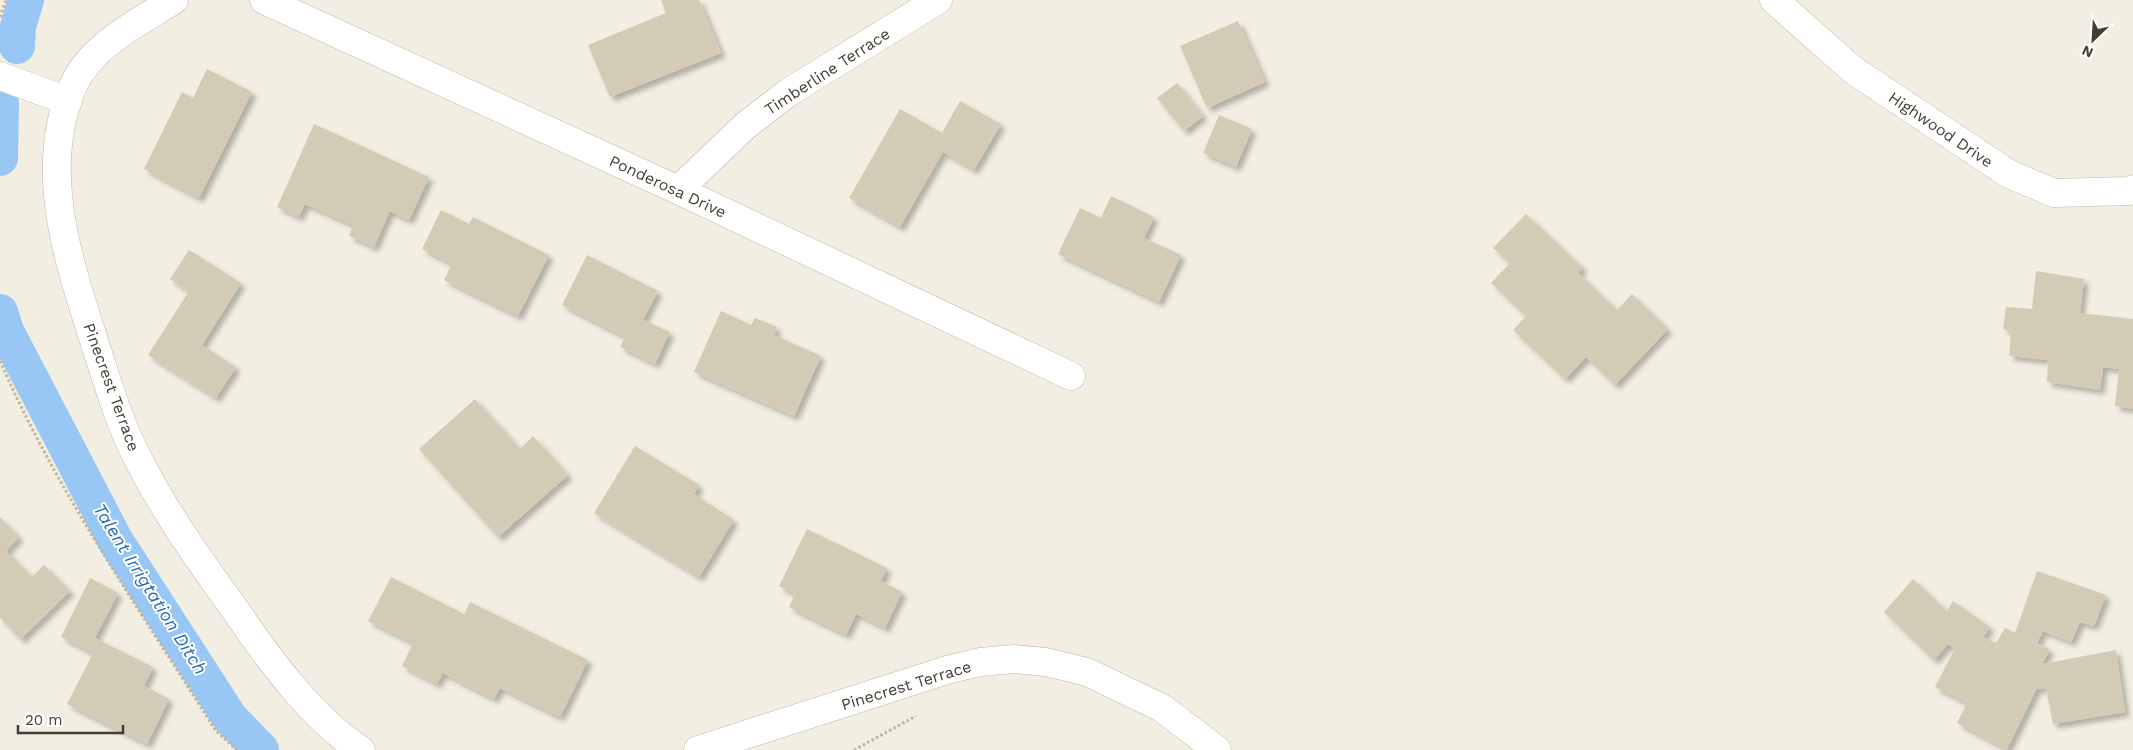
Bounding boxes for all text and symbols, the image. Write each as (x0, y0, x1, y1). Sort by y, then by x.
north arrow (2068, 15, 2118, 65)
street label: Timberline Terrace (761, 24, 893, 119)
text: N (2079, 42, 2096, 61)
street label: Highwood Drive (1885, 87, 1997, 171)
street label: Ponderosa Drive (606, 151, 729, 222)
street label: Pinecrest Terrace (80, 320, 144, 454)
water label: Talent Irrigtation Ditch (89, 500, 212, 678)
street label: Pinecrest Terrace (839, 657, 973, 714)
scale bar (18, 702, 122, 734)
text: 20 m (25, 711, 63, 729)

